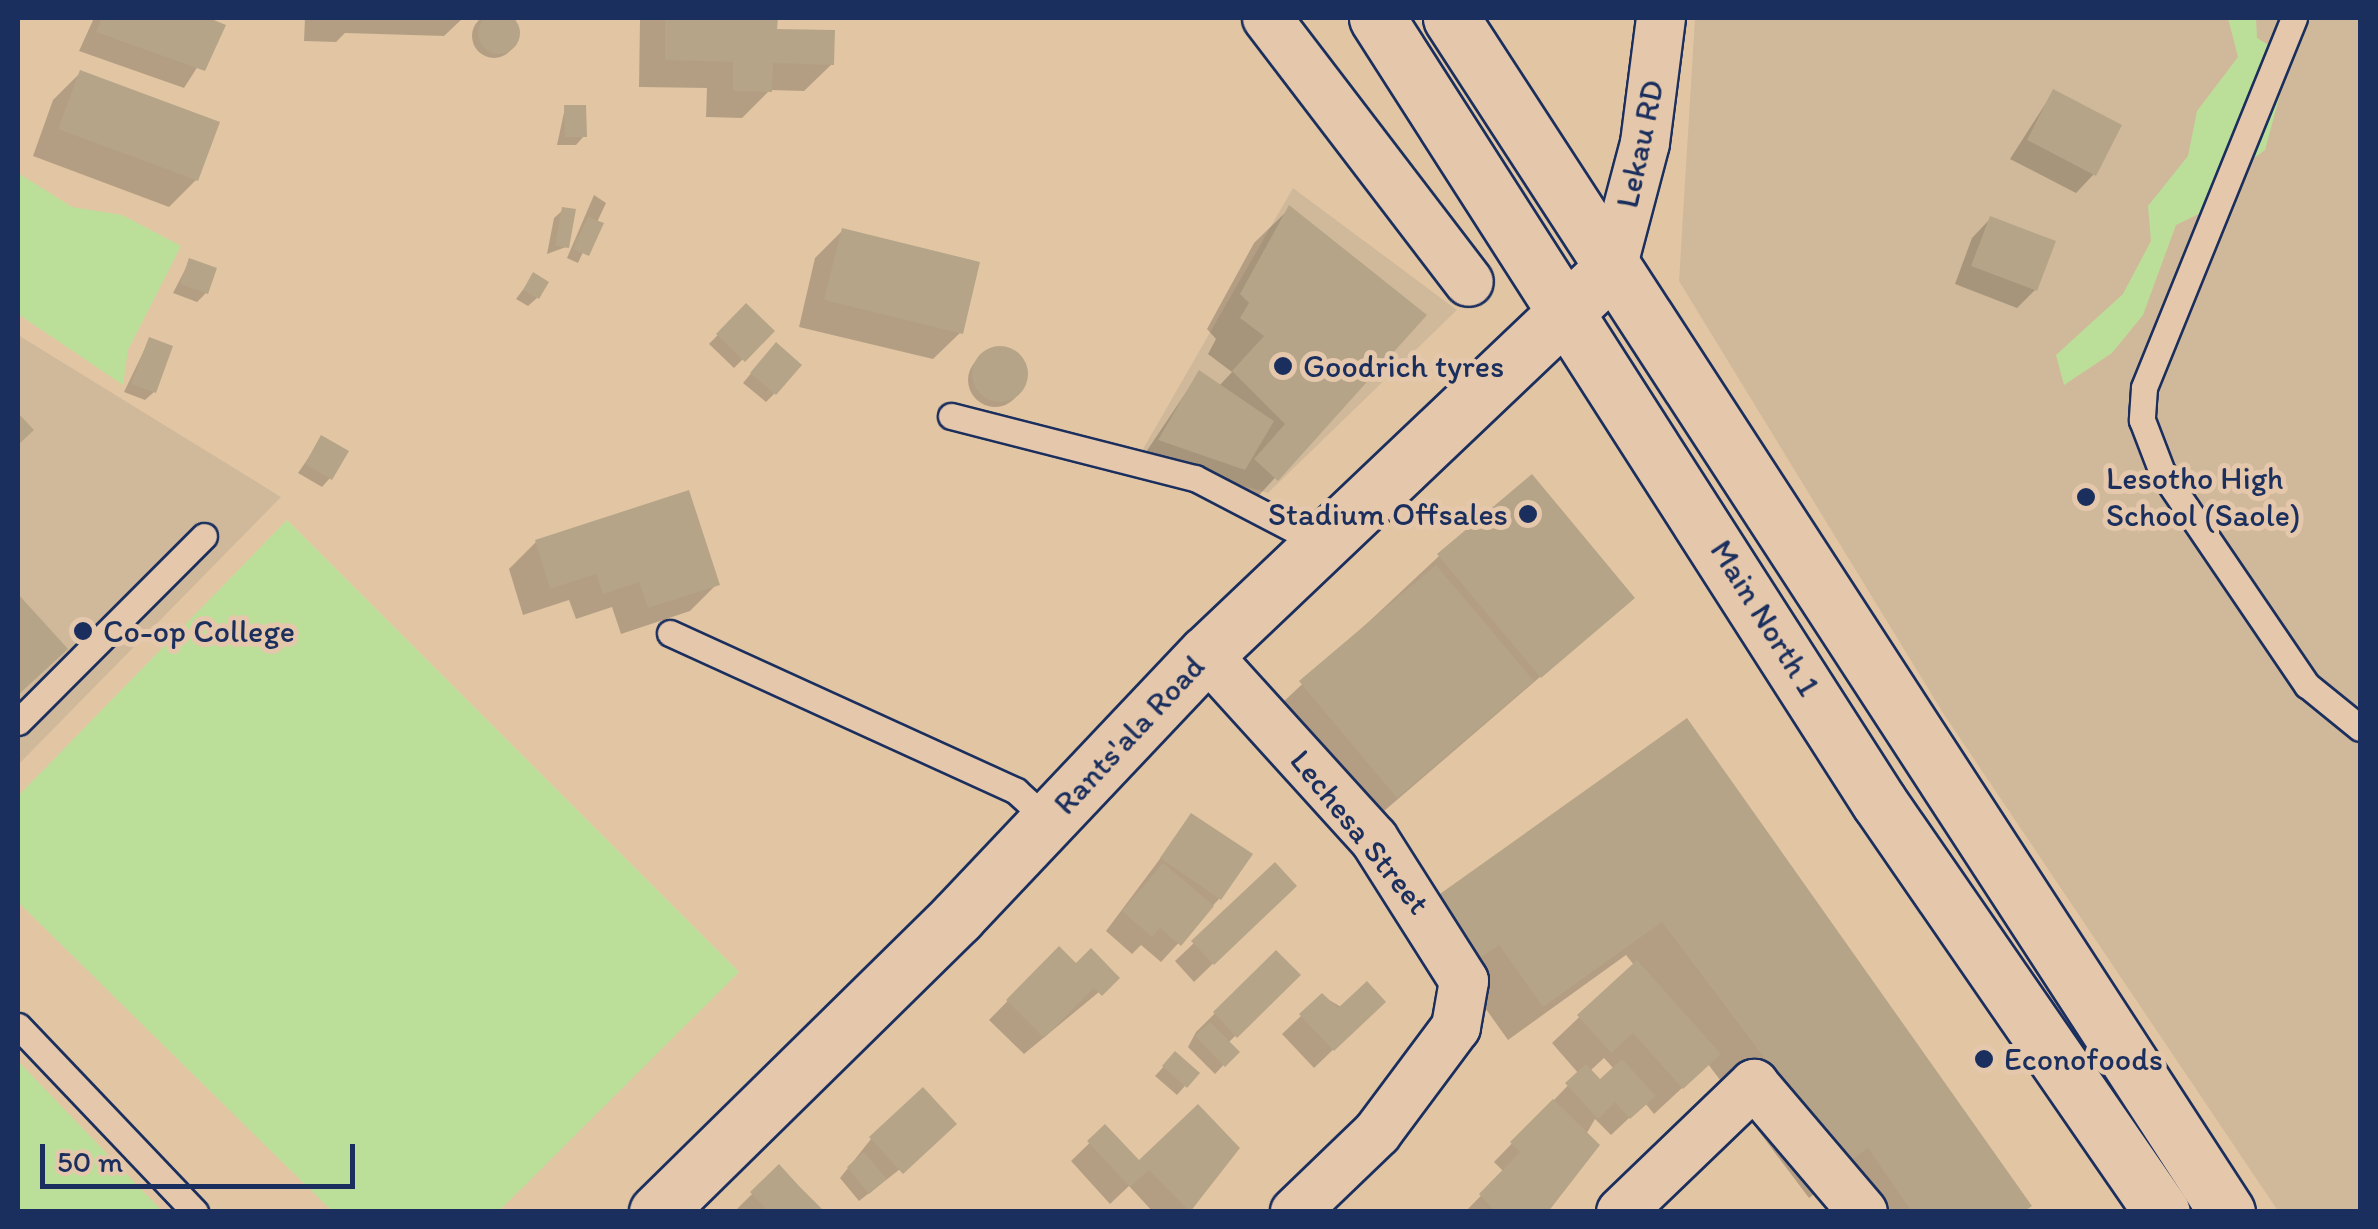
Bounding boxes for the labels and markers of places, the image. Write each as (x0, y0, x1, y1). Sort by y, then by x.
place label: Goodrich tyres (1303, 347, 1504, 385)
marker: Goodrich tyres (1272, 355, 1294, 377)
place label: Lesotho High School (Saole) (2106, 460, 2300, 535)
marker: Lesotho High School (Saole) (2075, 486, 2097, 508)
place label: Stadium Offsales (1268, 495, 1508, 533)
marker: Stadium Offsales (1517, 503, 1539, 525)
place label: Co-op College (103, 612, 295, 650)
marker: Co-op College (72, 620, 94, 642)
place label: Econofoods (2004, 1040, 2163, 1078)
marker: Econofoods (1973, 1048, 1995, 1070)

